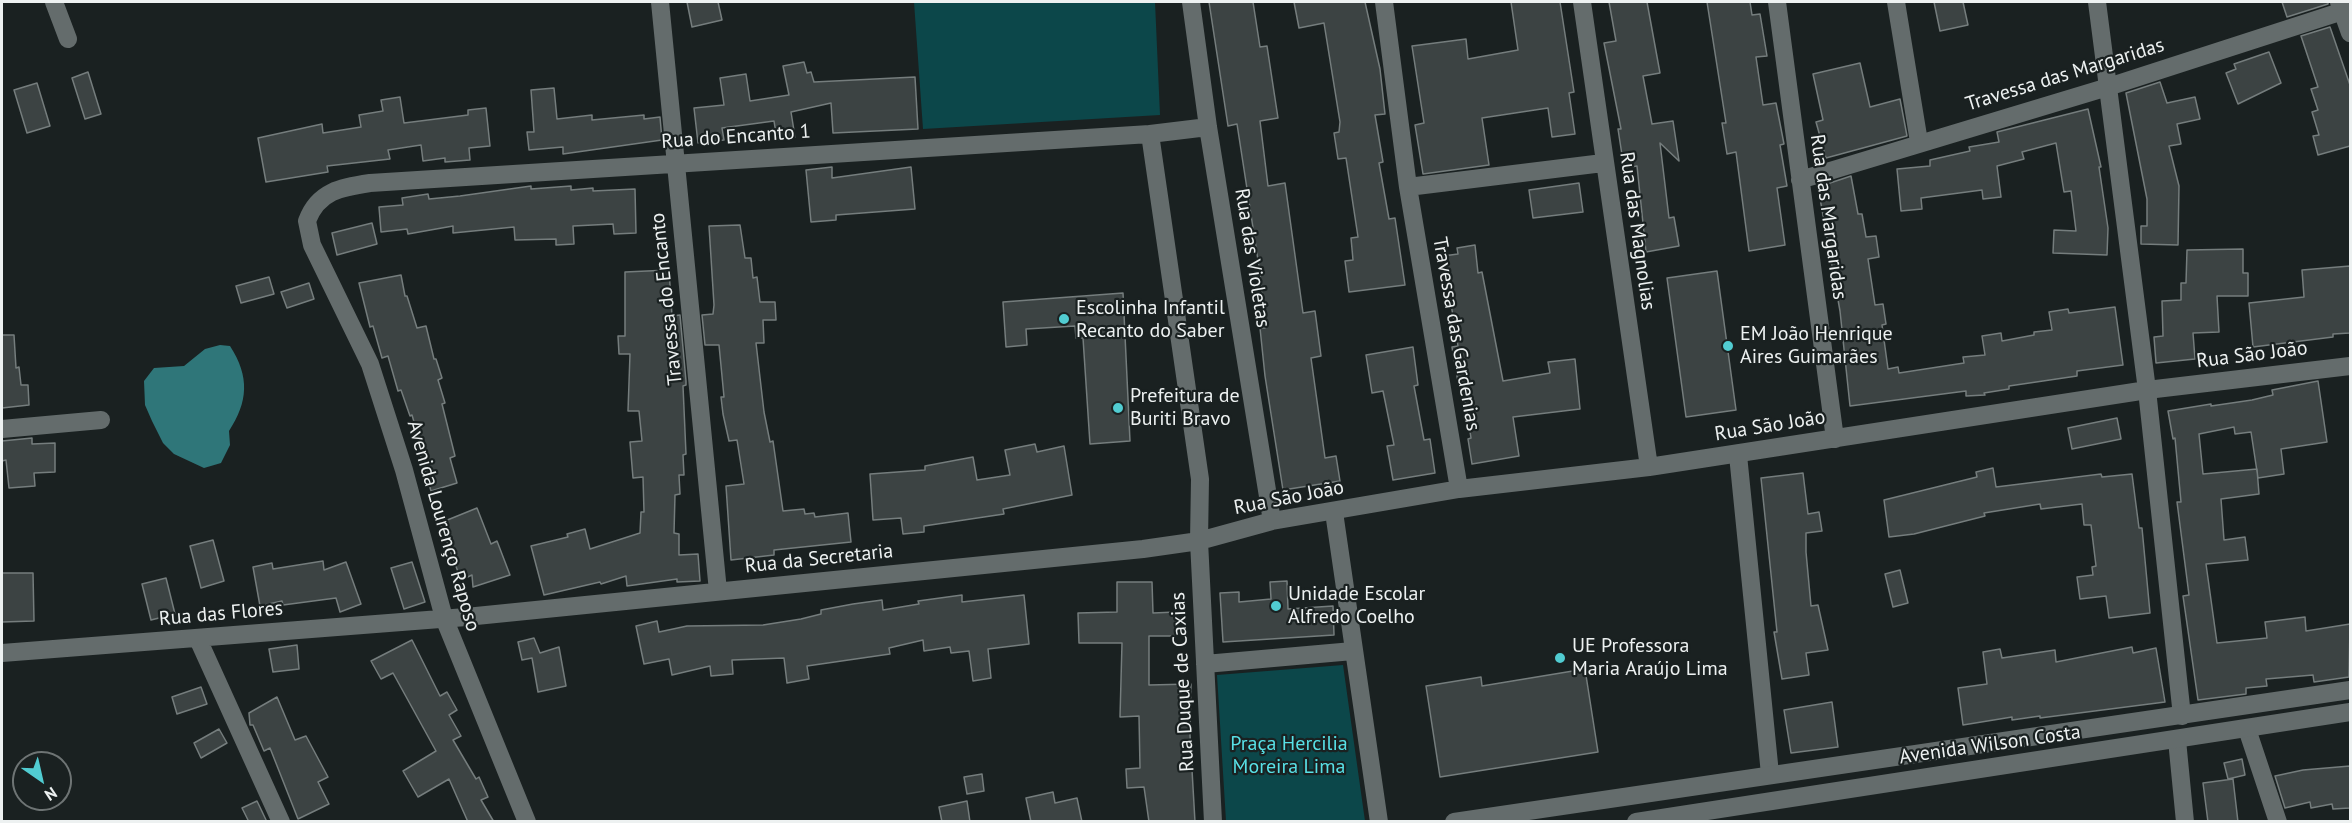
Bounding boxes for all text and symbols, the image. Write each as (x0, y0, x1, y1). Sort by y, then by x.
street label: Travessa das Margaridas (1963, 33, 2167, 117)
street label: Rua do Encanto 1 (661, 120, 811, 154)
street label: Rua das Margaridas (1805, 133, 1851, 301)
street label: Rua das Magnolias (1614, 150, 1660, 312)
street label: Rua das Violetas (1229, 187, 1275, 329)
street label: Travessa do Encanto (646, 212, 688, 386)
street label: Travessa das Gardenias (1427, 235, 1485, 433)
place label: Escolinha Infantil Recanto do Saber (1076, 296, 1225, 343)
marker: Escolinha Infantil Recanto do Saber (1057, 312, 1071, 326)
place label: EM João Henrique Aires Guimarães (1740, 322, 1893, 369)
street label: Rua São João (2195, 336, 2309, 374)
marker: EM João Henrique Aires Guimarães (1721, 339, 1735, 353)
place label: Prefeitura de Buriti Bravo (1130, 384, 1240, 431)
marker: Prefeitura de Buriti Bravo (1111, 401, 1125, 415)
street label: Rua São João (1713, 405, 1827, 447)
street label: Avenida Lourenço Raposo (401, 418, 485, 634)
street label: Rua São João (1232, 476, 1346, 520)
street label: Rua da Secretaria (744, 539, 894, 579)
place label: Unidade Escolar Alfredo Coelho (1288, 582, 1425, 629)
street label: Rua Duque de Caxias (1166, 592, 1200, 772)
street label: Rua das Flores (158, 597, 284, 631)
marker: Unidade Escolar Alfredo Coelho (1269, 599, 1283, 613)
place label: UE Professora Maria Araújo Lima (1572, 634, 1728, 681)
marker: UE Professora Maria Araújo Lima (1553, 651, 1567, 665)
street label: Avenida Wilson Costa (1898, 720, 2082, 770)
park label: Praça Hercilia Moreira Lima (1230, 732, 1348, 779)
north arrow (12, 751, 72, 811)
text: N (41, 783, 61, 805)

